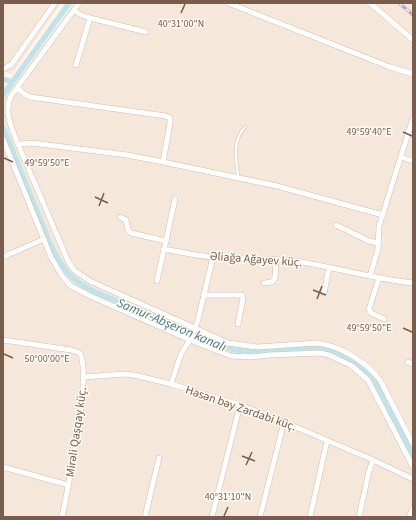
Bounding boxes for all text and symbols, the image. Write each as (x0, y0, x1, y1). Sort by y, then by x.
text: 40°31'00"N (158, 17, 204, 31)
text: 49°59'40"E (346, 125, 392, 139)
text: 49°59'50"E (24, 156, 70, 170)
street label: Əliağa Ağayev küç. (209, 248, 303, 271)
water label: Samur-Abşeron kanalı (114, 294, 229, 356)
text: 49°59'50"E (346, 321, 392, 335)
text: 50°00'00"E (24, 352, 70, 366)
street label: Həsən bəy Zərdabi küç. (183, 382, 299, 435)
street label: Mirəli Qaşqay küç. (62, 386, 91, 478)
text: 40°31'10"N (205, 490, 251, 504)

